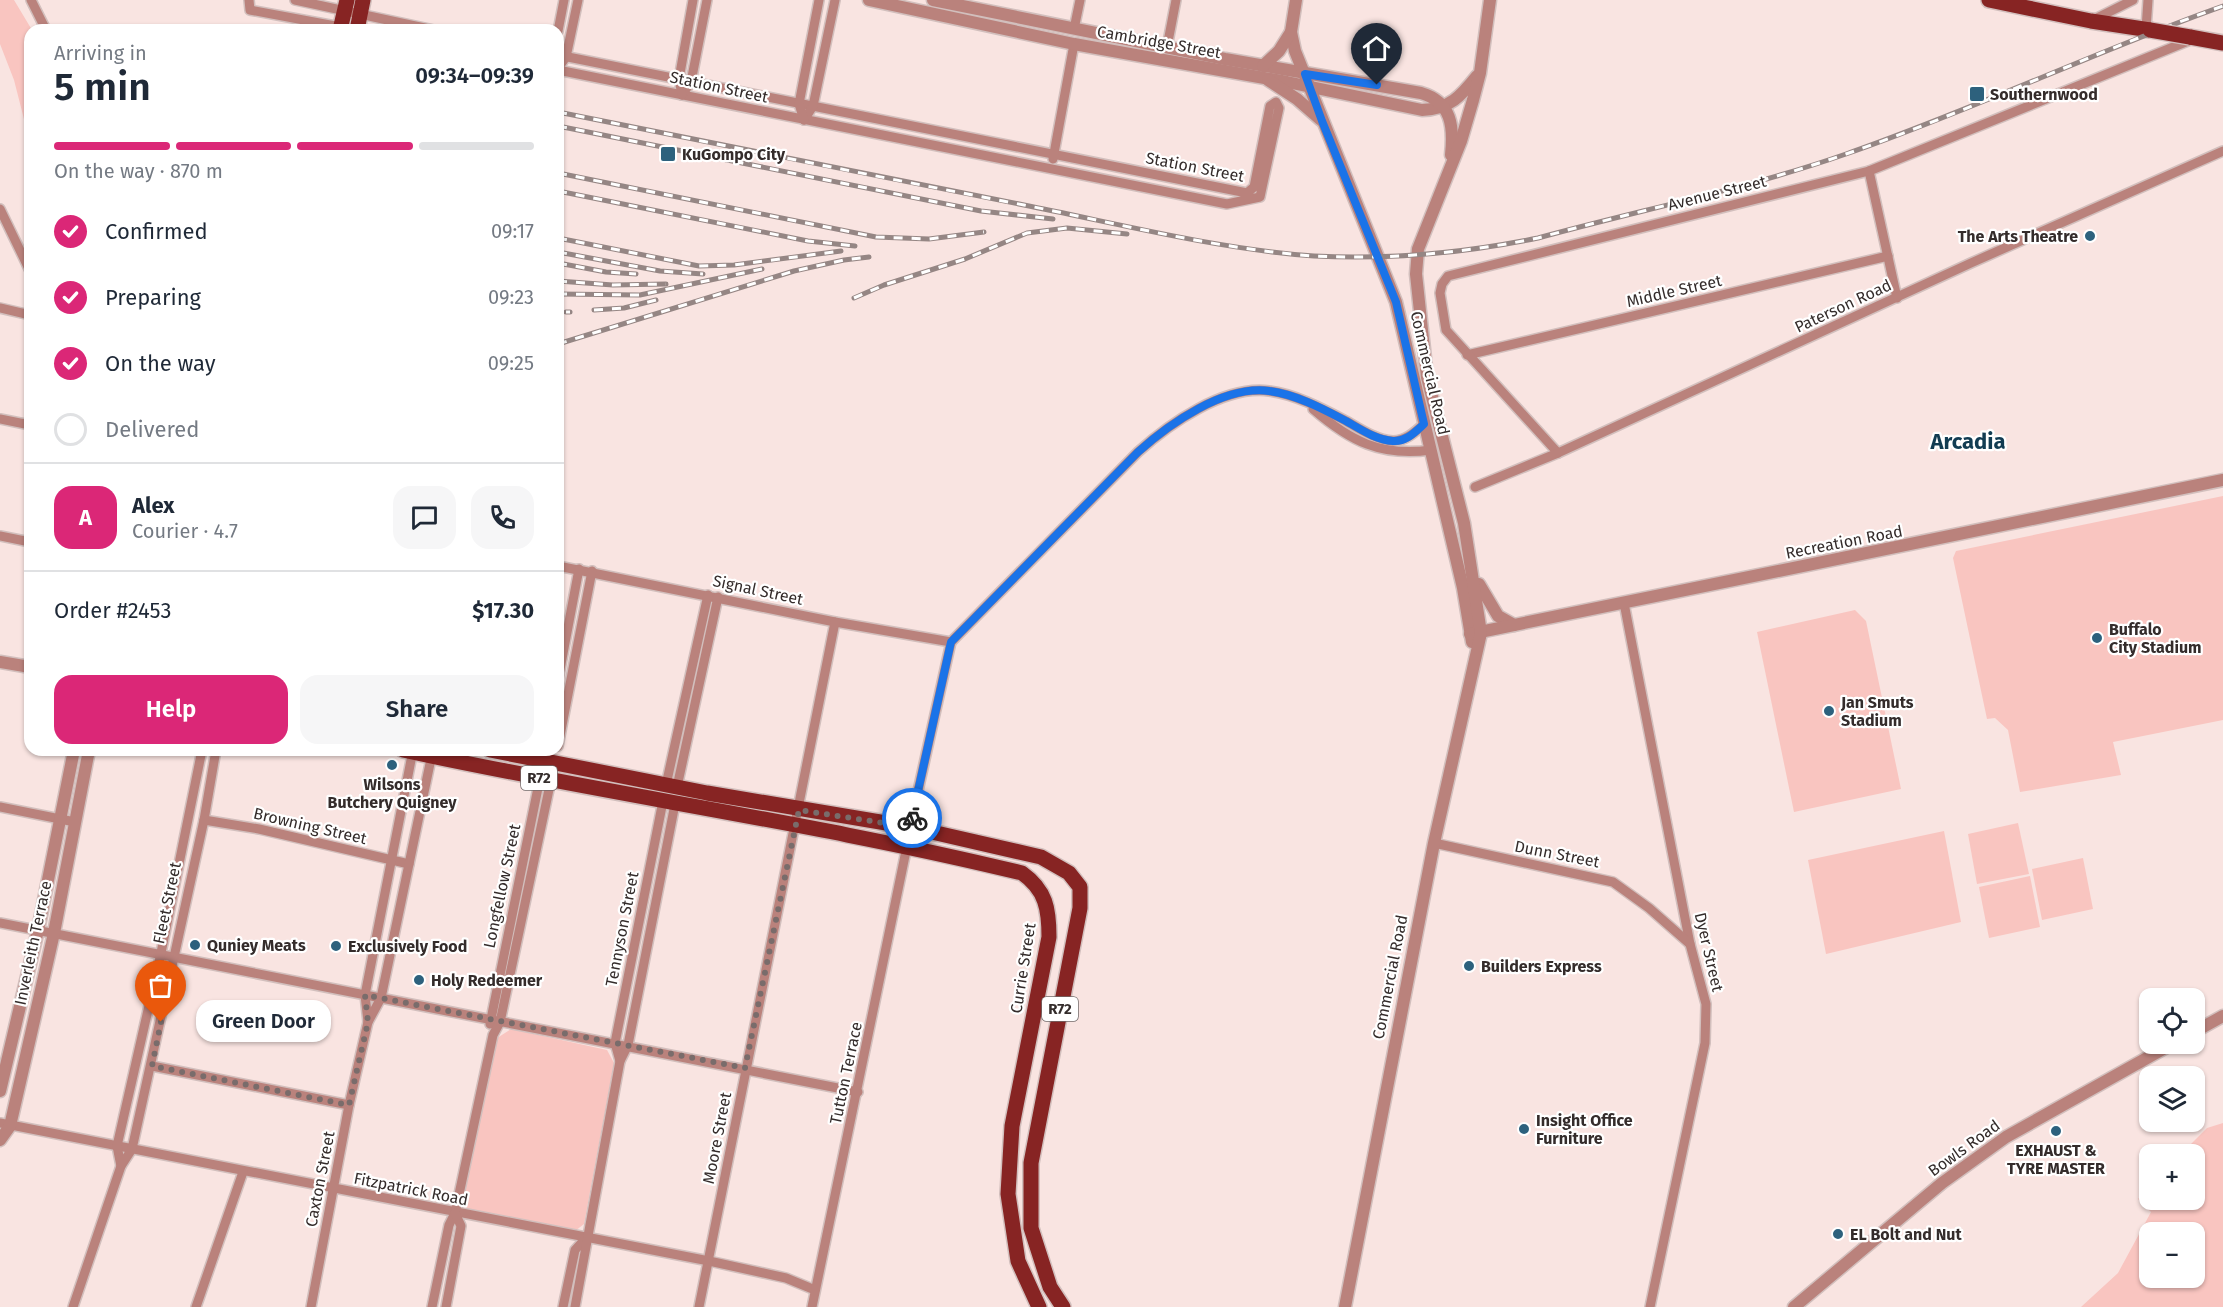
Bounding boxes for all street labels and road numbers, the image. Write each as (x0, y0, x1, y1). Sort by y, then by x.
street label: Cambridge Street (1096, 22, 1223, 62)
street label: Station Street (668, 67, 770, 107)
street label: Station Street (1144, 148, 1246, 186)
street label: Avenue Street (1666, 172, 1768, 214)
street label: Middle Street (1625, 271, 1724, 311)
street label: Paterson Road (1792, 275, 1894, 337)
street label: Commercial Road (1407, 309, 1453, 437)
street label: Recreation Road (1784, 521, 1904, 563)
street label: Signal Street (711, 571, 805, 609)
road number: R72 (521, 766, 557, 790)
street label: Browning Street (252, 804, 369, 848)
street label: Longfellow Street (480, 822, 524, 950)
street label: Dunn Street (1513, 836, 1601, 872)
street label: Fleet Street (149, 860, 185, 946)
street label: Tennyson Street (602, 870, 642, 988)
street label: Inverleith Terrace (11, 879, 55, 1007)
street label: Dyer Street (1691, 911, 1727, 994)
street label: Commercial Road (1369, 913, 1411, 1041)
street label: Currie Street (1006, 921, 1040, 1015)
road number: R72 (1042, 997, 1078, 1021)
street label: Tutton Terrace (826, 1020, 866, 1126)
street label: Moore Street (699, 1090, 735, 1186)
street label: Bowls Road (1925, 1116, 2003, 1180)
street label: Caxton Street (301, 1129, 339, 1229)
street label: Fitzpatrick Road (352, 1169, 470, 1209)

